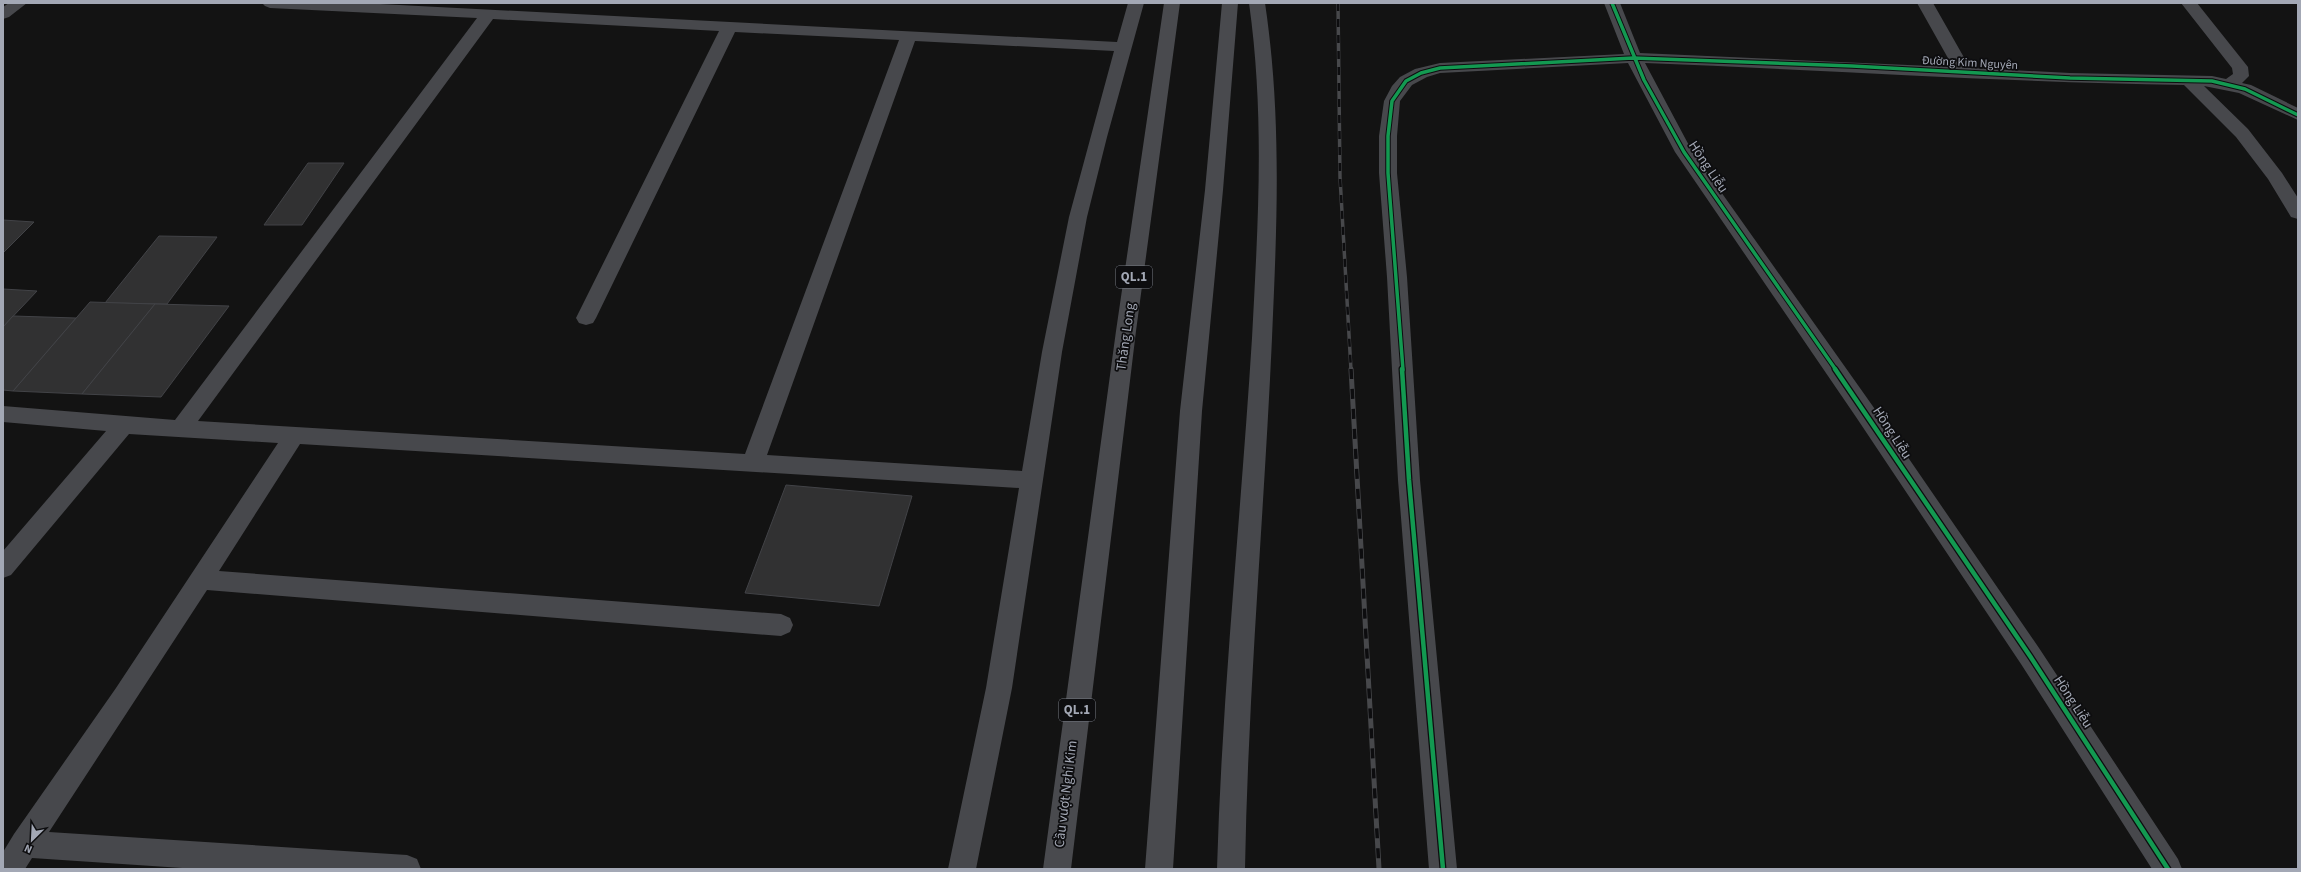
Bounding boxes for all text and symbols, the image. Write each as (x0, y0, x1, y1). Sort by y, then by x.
street label: Đường Kim Nguyên (1921, 52, 2019, 74)
street label: Hồng Liễu (1683, 137, 1733, 197)
road number: QL.1 (1116, 266, 1152, 288)
street label: Thăng Long (1111, 302, 1141, 372)
street label: Hồng Liễu (1868, 403, 1916, 463)
street label: Hồng Liễu (2049, 672, 2097, 732)
road number: QL.1 (1059, 699, 1095, 721)
street label: Cầu vượt Nghi Kim (1050, 739, 1082, 849)
north arrow (12, 820, 52, 860)
text: N (22, 840, 35, 857)

